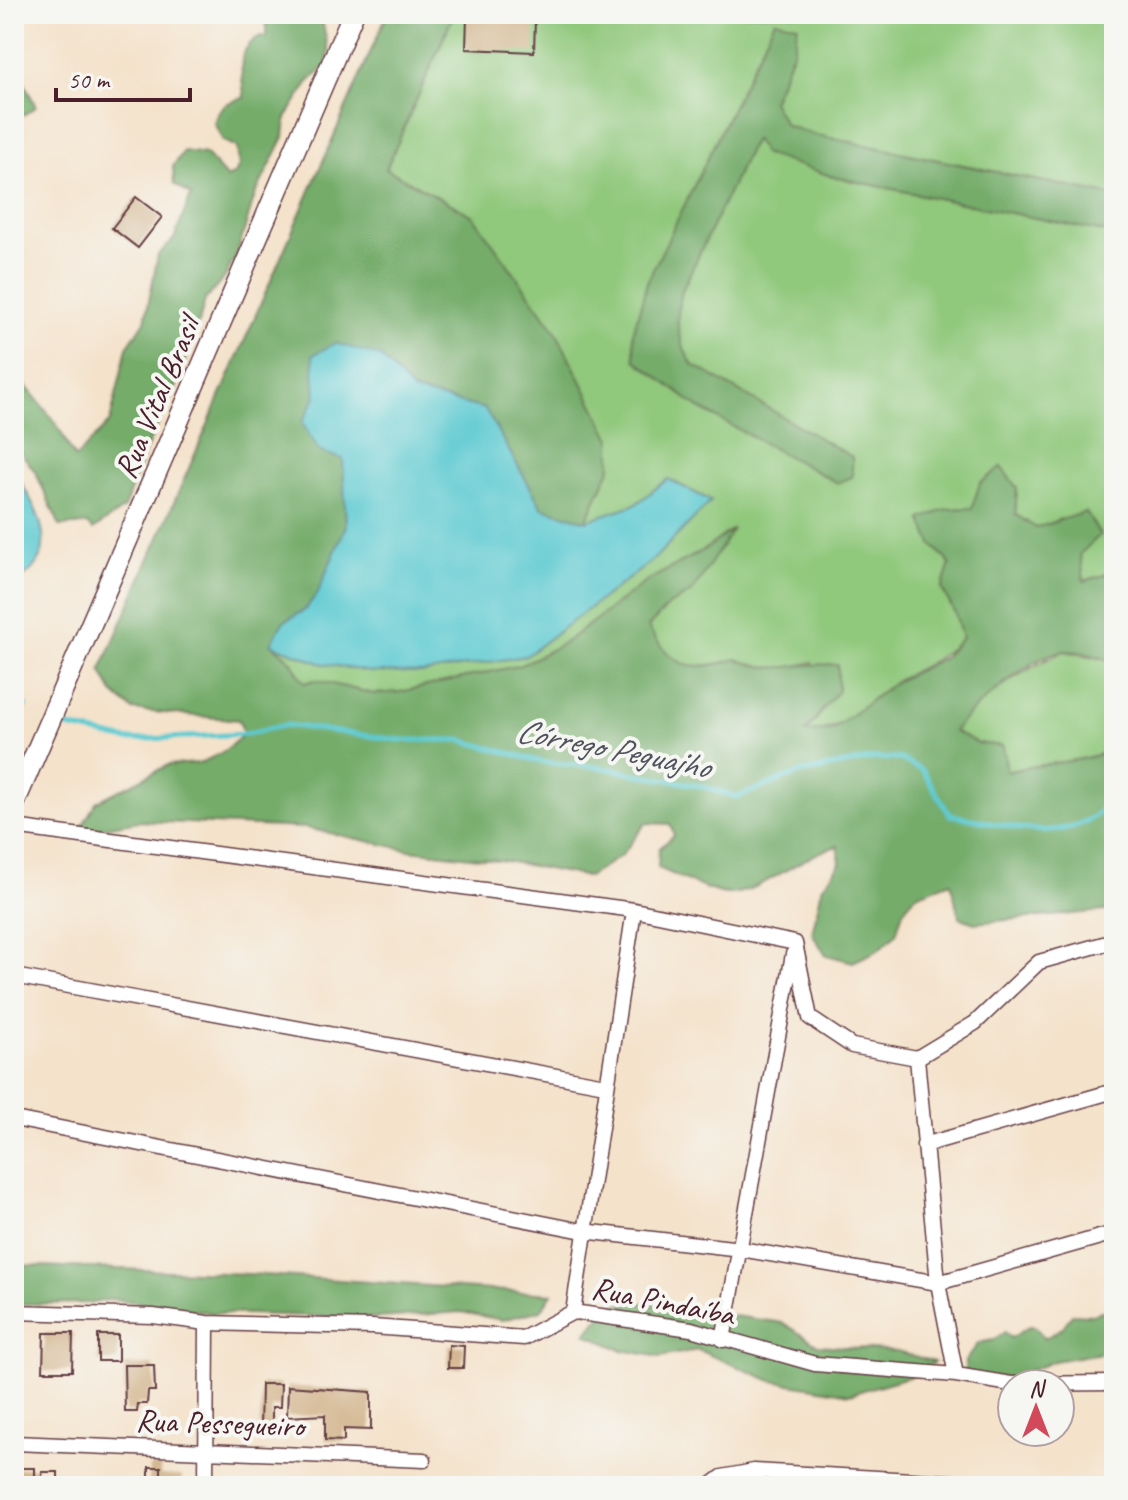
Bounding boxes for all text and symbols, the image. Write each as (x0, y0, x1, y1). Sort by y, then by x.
scale bar (56, 52, 190, 102)
text: 50 m (68, 65, 111, 95)
street label: Rua Vital Brasil (105, 306, 211, 485)
water label: Córrego Peguajho (513, 708, 717, 789)
street label: Rua Pindaíba (588, 1267, 740, 1335)
north arrow (996, 1368, 1076, 1448)
text: N (1029, 1375, 1046, 1403)
street label: Rua Pessegueiro (135, 1400, 308, 1447)

